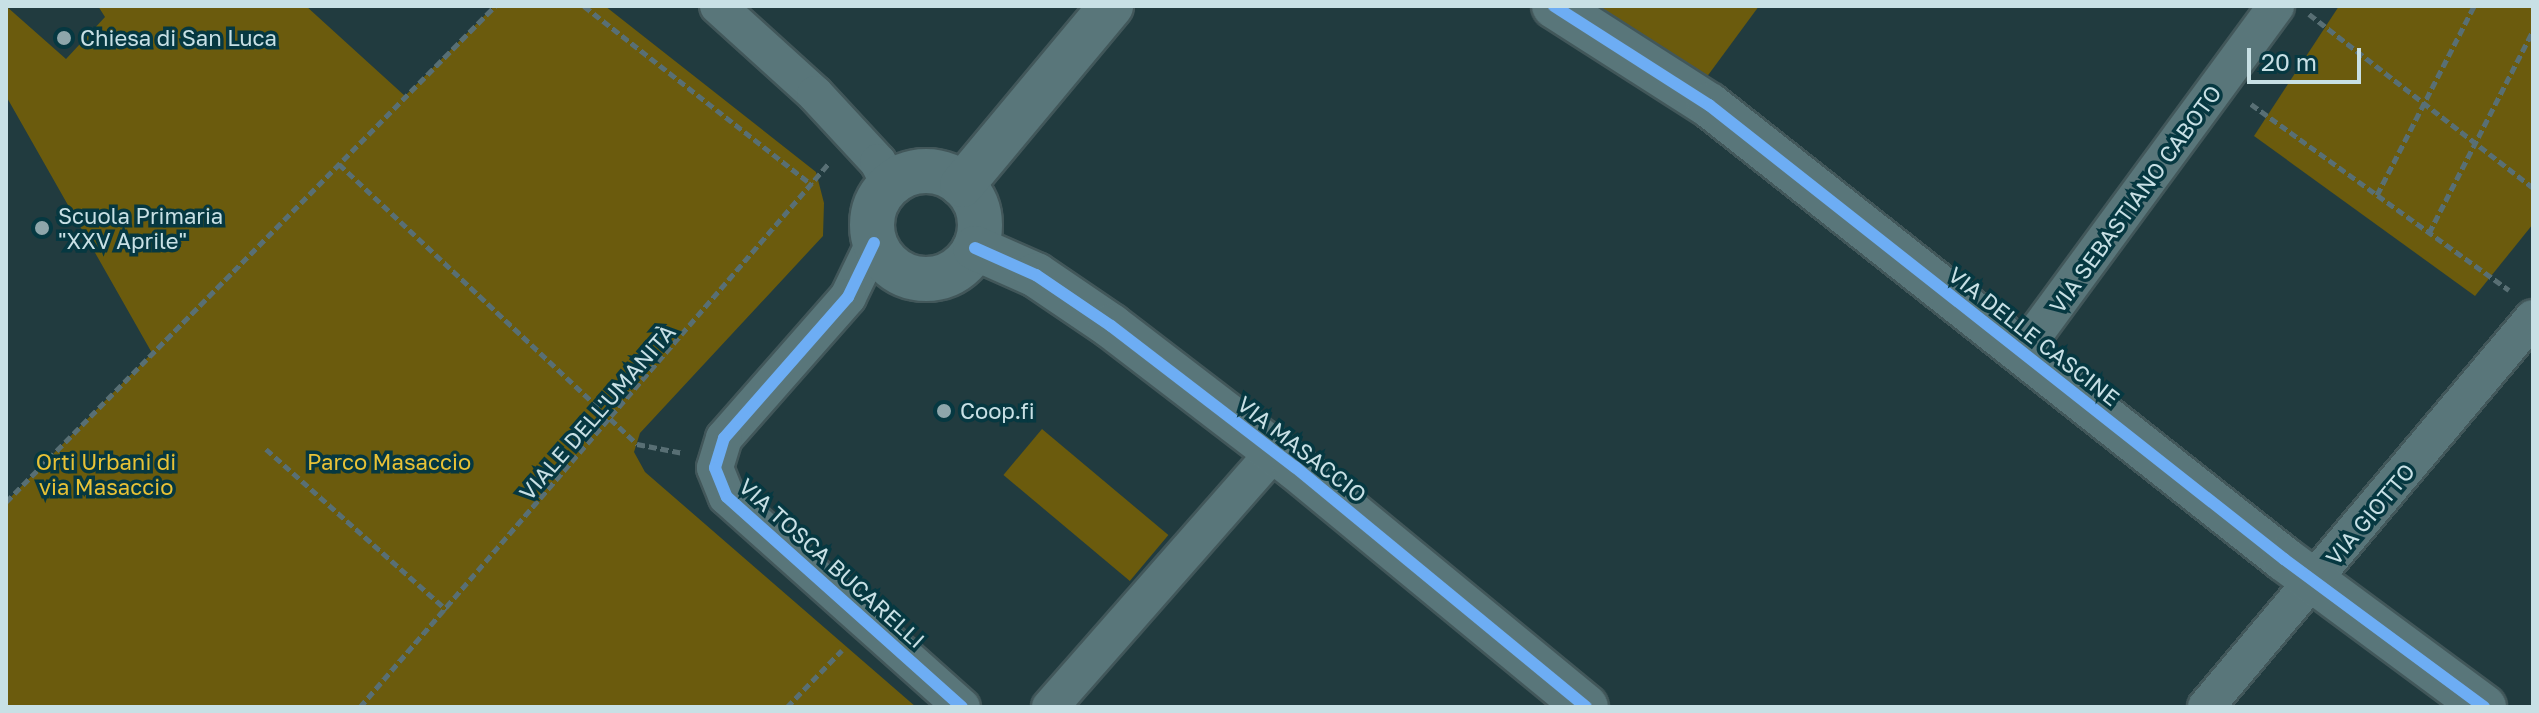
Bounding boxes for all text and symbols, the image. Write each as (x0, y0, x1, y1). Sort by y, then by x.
place label: Chiesa di San Luca (80, 25, 277, 51)
marker: Chiesa di San Luca (55, 29, 73, 47)
scale bar (2251, 32, 2365, 82)
text: 20 m (2261, 47, 2317, 76)
street label: VIA SEBASTIANO CABOTO (2043, 80, 2227, 318)
place label: Scuola Primaria "XXV Aprile" (58, 202, 223, 254)
marker: Scuola Primaria "XXV Aprile" (33, 219, 51, 237)
street label: VIA DELLE CASCINE (1943, 261, 2125, 411)
street label: VIALE DELL'UMANITÀ (513, 319, 681, 505)
street label: VIA MASACCIO (1232, 390, 1372, 508)
place label: Coop.fi (960, 398, 1035, 424)
marker: Coop.fi (935, 402, 953, 420)
park label: Orti Urbani di via Masaccio (36, 448, 176, 500)
park label: Parco Masaccio (307, 449, 471, 475)
street label: VIA GIOTTO (2320, 458, 2420, 570)
street label: VIA TOSCA BUCARELLI (734, 473, 930, 653)

